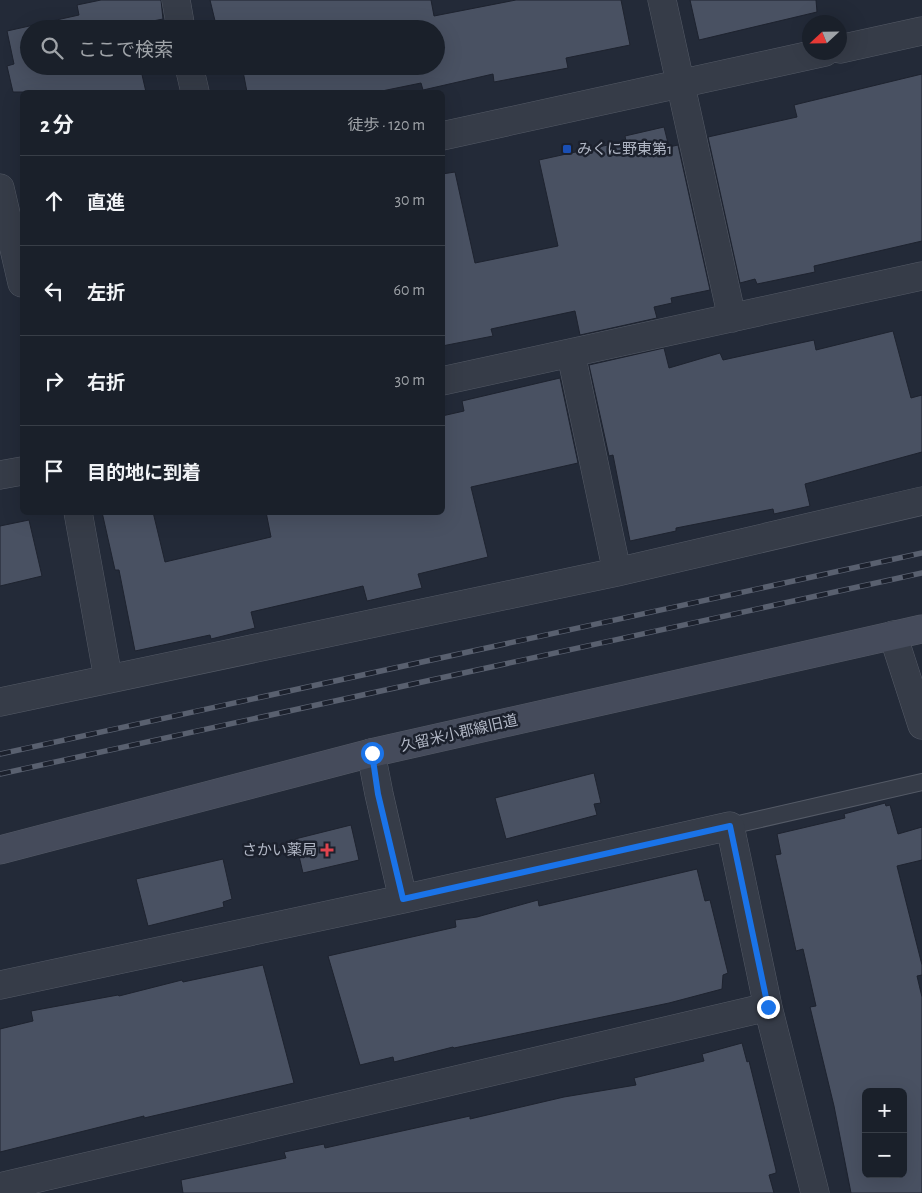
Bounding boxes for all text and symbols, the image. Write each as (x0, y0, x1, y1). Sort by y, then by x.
north arrow (802, 15, 847, 60)
search box (20, 20, 445, 75)
icon: search (38, 34, 66, 62)
text: ここで検索 (78, 41, 173, 60)
text: 2 分 (40, 115, 74, 136)
text: 徒歩 · 120 m (347, 117, 425, 133)
place label: みくに野東第1 (577, 141, 672, 157)
marker: みくに野東第1 (561, 143, 573, 155)
icon: ahead (40, 187, 68, 215)
text: 30 m (395, 192, 425, 208)
text: 直進 (87, 194, 125, 213)
icon: left (40, 277, 68, 305)
text: 60 m (394, 282, 425, 298)
text: 左折 (87, 284, 125, 303)
icon: right (40, 367, 68, 395)
text: 30 m (395, 372, 425, 388)
text: 右折 (87, 374, 125, 393)
icon: arrive (40, 457, 68, 485)
text: 目的地に到着 (87, 464, 201, 483)
street label: 久留米小郡線旧道 (399, 712, 519, 754)
route start (361, 742, 384, 765)
place label: さかい薬局 (242, 842, 317, 858)
marker: さかい薬局 (321, 844, 333, 856)
route end (757, 996, 780, 1019)
map controls (862, 1088, 907, 1178)
button: + (862, 1088, 907, 1133)
button: − (862, 1133, 907, 1178)

